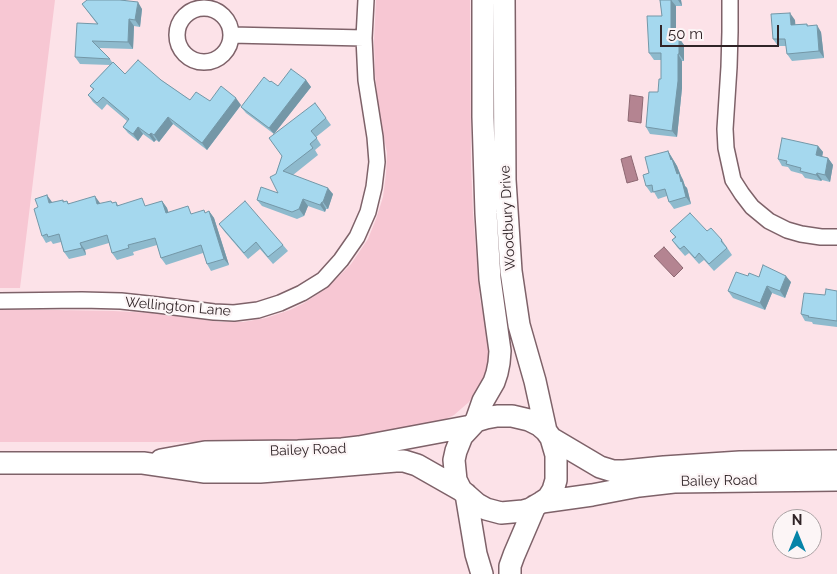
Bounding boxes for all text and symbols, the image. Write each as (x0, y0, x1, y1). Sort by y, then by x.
scale bar (662, 15, 781, 47)
text: 50 m (668, 25, 703, 43)
street label: Woodbury Drive (497, 165, 519, 271)
street label: Wellington Lane (124, 294, 232, 320)
street label: Bailey Road (269, 440, 347, 460)
street label: Bailey Road (681, 472, 757, 490)
north arrow (772, 509, 822, 559)
text: N (792, 512, 802, 528)

